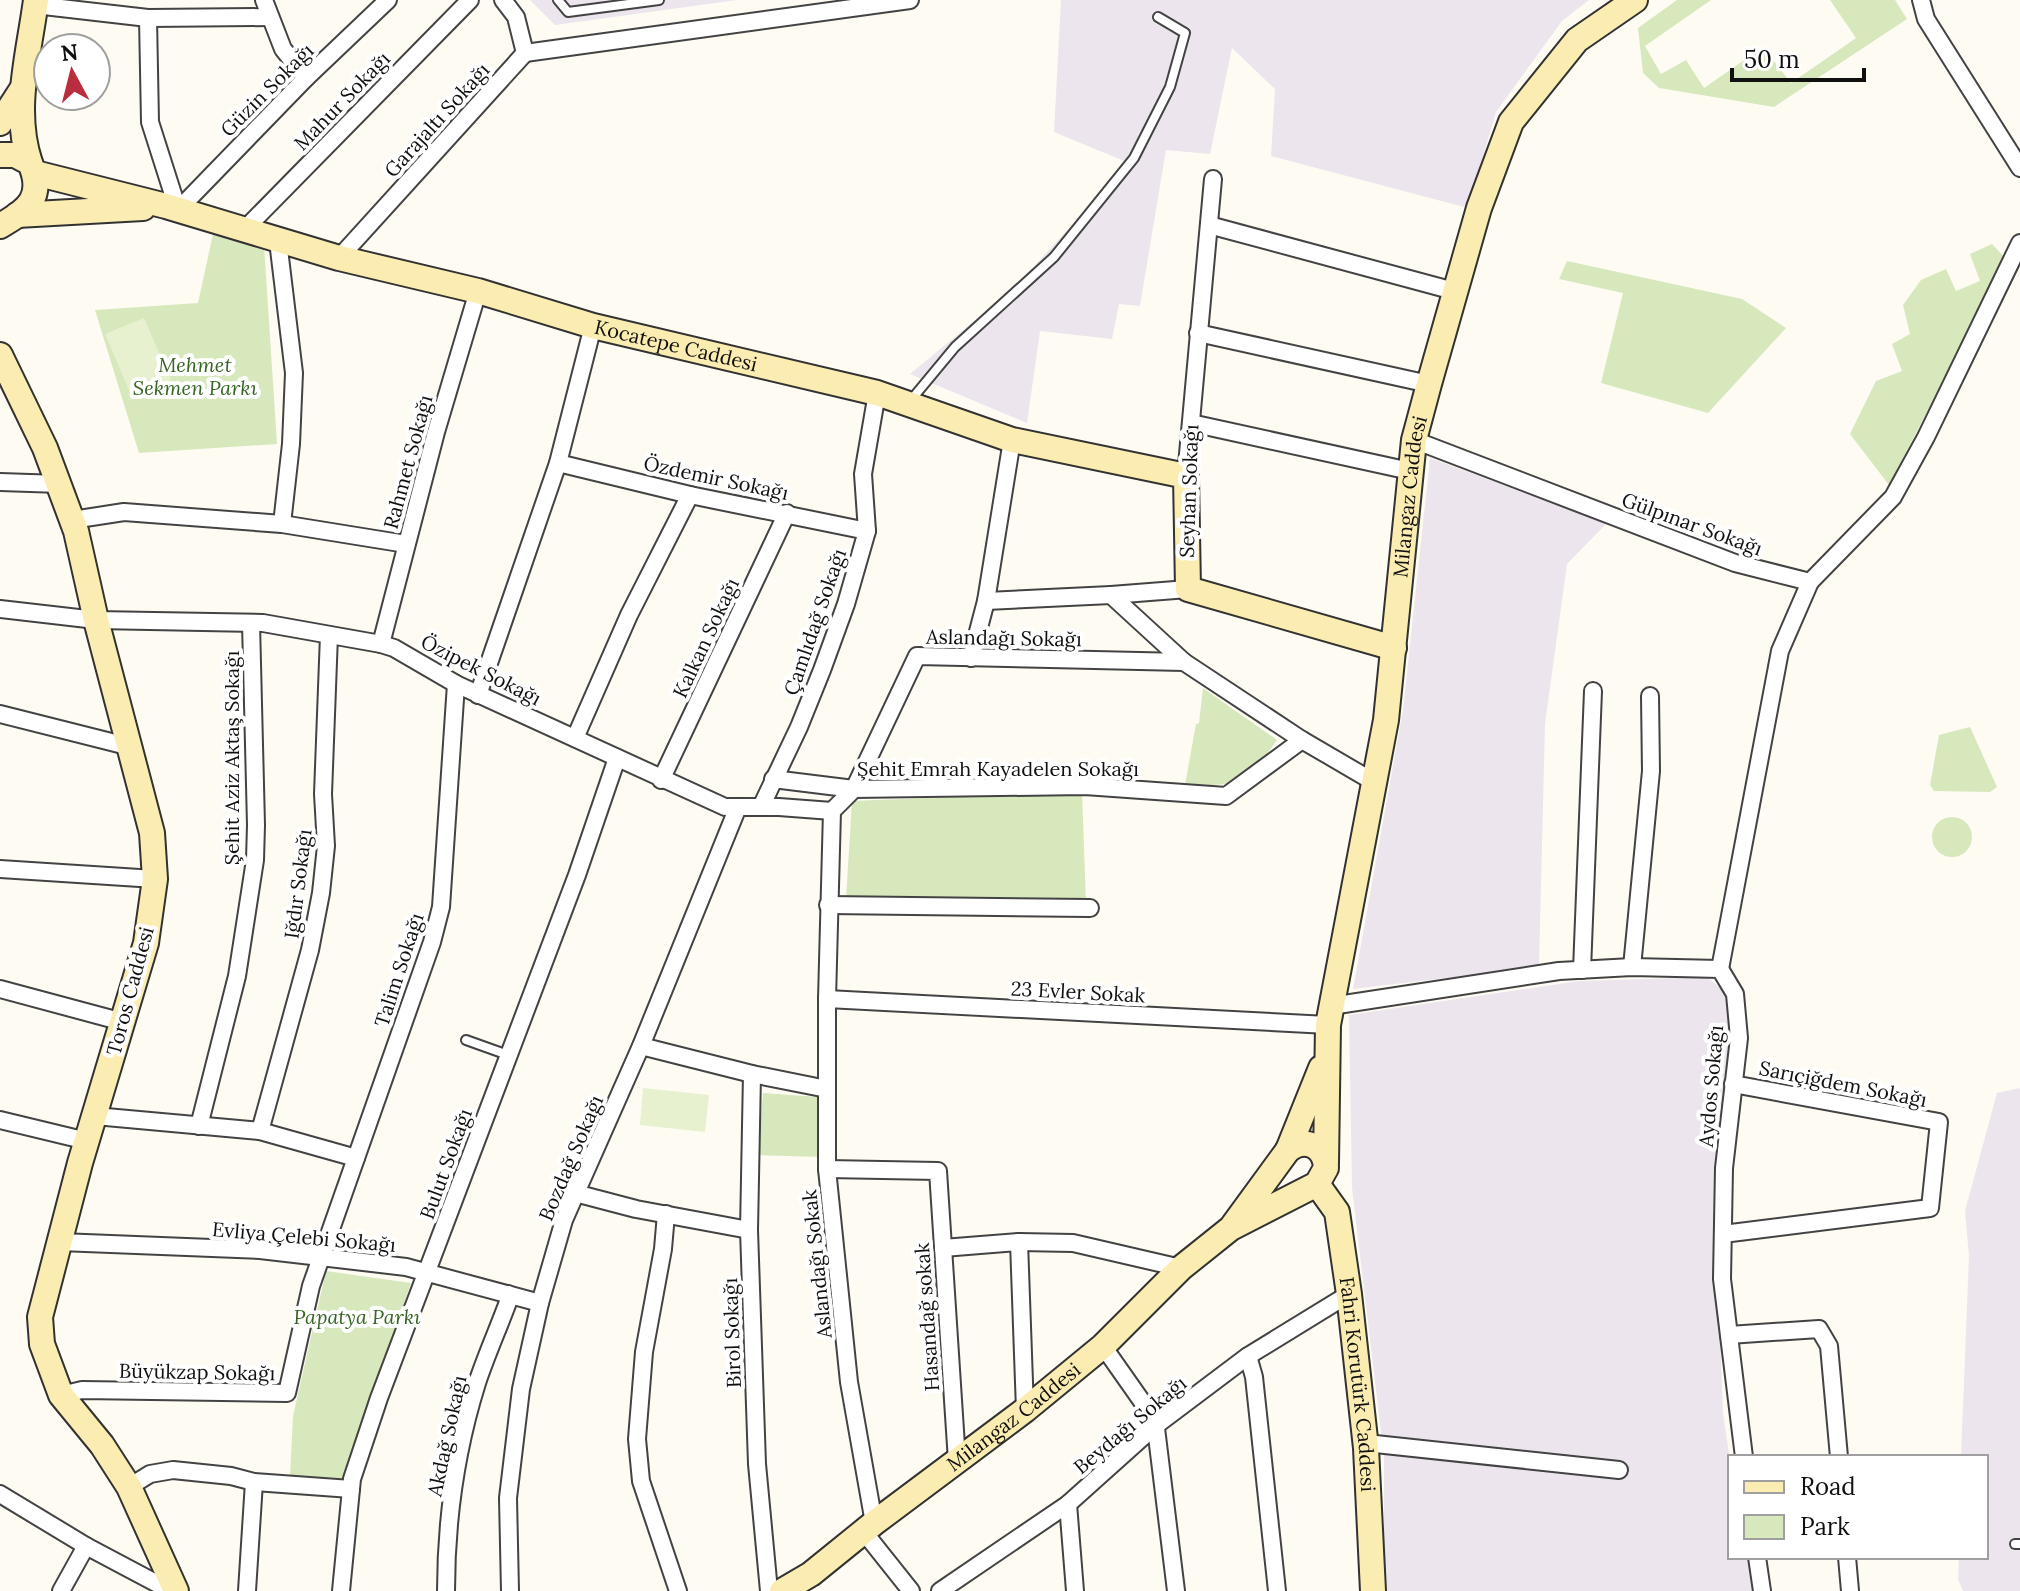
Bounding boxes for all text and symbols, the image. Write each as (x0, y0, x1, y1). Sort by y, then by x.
north arrow (32, 32, 112, 112)
scale bar (1732, 32, 1864, 82)
text: N (59, 37, 80, 67)
street label: Güzin Sokağı (215, 38, 319, 142)
text: 50 m (1744, 44, 1800, 75)
street label: Mahur Sokağı (288, 46, 395, 155)
street label: Garajaltı Sokağı (379, 57, 495, 182)
street label: Kocatepe Caddesi (592, 314, 760, 376)
park label: Mehmet Sekmen Parkı (133, 352, 258, 400)
street label: Rahmet Sokağı (378, 392, 437, 532)
street label: Milangaz Caddesi (1387, 413, 1432, 579)
street label: Seyhan Sokağı (1174, 424, 1203, 558)
street label: Özdemir Sokağı (641, 450, 791, 505)
street label: Gülpınar Sokağı (1618, 487, 1766, 561)
street label: Çamlıdağ Sokağı (778, 545, 851, 698)
street label: Kalkan Sokağı (667, 574, 744, 702)
street label: Aslandağı Sokağı (925, 624, 1082, 651)
street label: Özipek Sokağı (417, 629, 546, 711)
street label: Şehit Aziz Aktaş Sokağı (219, 651, 244, 865)
street label: Şehit Emrah Kayadelen Sokağı (857, 756, 1139, 781)
street label: Iğdır Sokağı (278, 828, 317, 940)
street label: Talim Sokağı (368, 910, 429, 1030)
street label: Toros Caddesi (100, 924, 159, 1058)
street label: 23 Evler Sokak (1010, 976, 1146, 1008)
street label: Aydos Sokağı (1693, 1024, 1728, 1149)
street label: Sarıçiğdem Sokağı (1757, 1055, 1929, 1112)
street label: Bozdağ Sokağı (533, 1091, 608, 1224)
street label: Bulut Sokağı (414, 1105, 477, 1223)
street label: Aslandağı Sokak (796, 1188, 837, 1341)
street label: Evliya Çelebi Sokağı (211, 1216, 397, 1257)
street label: Hasandağ sokak (909, 1242, 944, 1392)
street label: Fahri Korutürk Caddesi (1335, 1275, 1381, 1492)
street label: Birol Sokağı (717, 1278, 746, 1388)
park label: Papatya Parkı (293, 1304, 421, 1329)
street label: Milangaz Caddesi (941, 1357, 1085, 1476)
street label: Büyükzap Sokağı (119, 1358, 275, 1385)
street label: Beydağı Sokağı (1068, 1370, 1191, 1479)
street label: Akdağ Sokağı (421, 1373, 472, 1500)
legend (1728, 1455, 1988, 1559)
text: Road (1800, 1471, 1856, 1502)
text: Park (1800, 1511, 1850, 1542)

